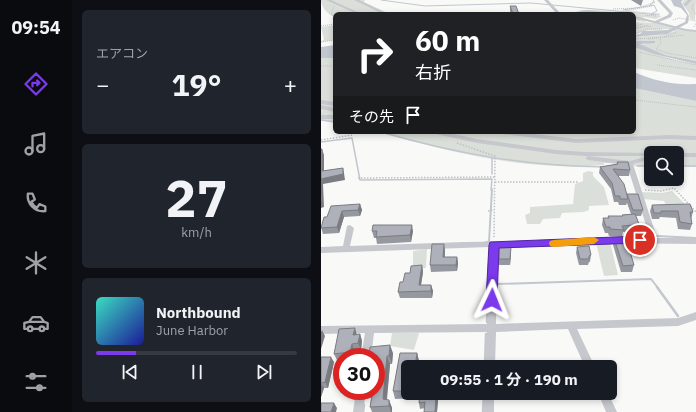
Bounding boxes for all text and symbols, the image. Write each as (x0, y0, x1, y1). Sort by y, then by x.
text: 09:54 (11, 16, 61, 39)
text: 60 m (415, 22, 480, 59)
icon: right (349, 28, 401, 80)
text: エアコン (96, 45, 148, 62)
text: 右折 (415, 61, 451, 84)
text: 19° (171, 65, 222, 104)
icon: directions (22, 70, 50, 98)
text: − (96, 70, 109, 99)
text: + (284, 70, 297, 99)
icon: arrive (402, 104, 424, 126)
text: その先 (349, 107, 394, 126)
icon: music (22, 130, 50, 158)
map controls (644, 146, 684, 186)
button: search (644, 146, 684, 186)
text: 27 (165, 164, 228, 231)
icon: phone (22, 189, 50, 217)
pin (623, 223, 657, 257)
text: km/h (181, 224, 212, 241)
icon: arrive (629, 229, 651, 251)
icon: climate (22, 249, 50, 277)
position arrow (471, 279, 513, 321)
text: Northbound (156, 303, 241, 322)
icon: car (22, 309, 50, 337)
text: June Harbor (156, 322, 228, 339)
speed limit sign: 30 (333, 348, 385, 400)
icon: previous (119, 361, 141, 383)
icon: pause (186, 361, 208, 383)
icon: next (253, 361, 275, 383)
icon: filters (22, 368, 50, 396)
text: 09:55 · 1 分 · 190 m (440, 370, 578, 389)

